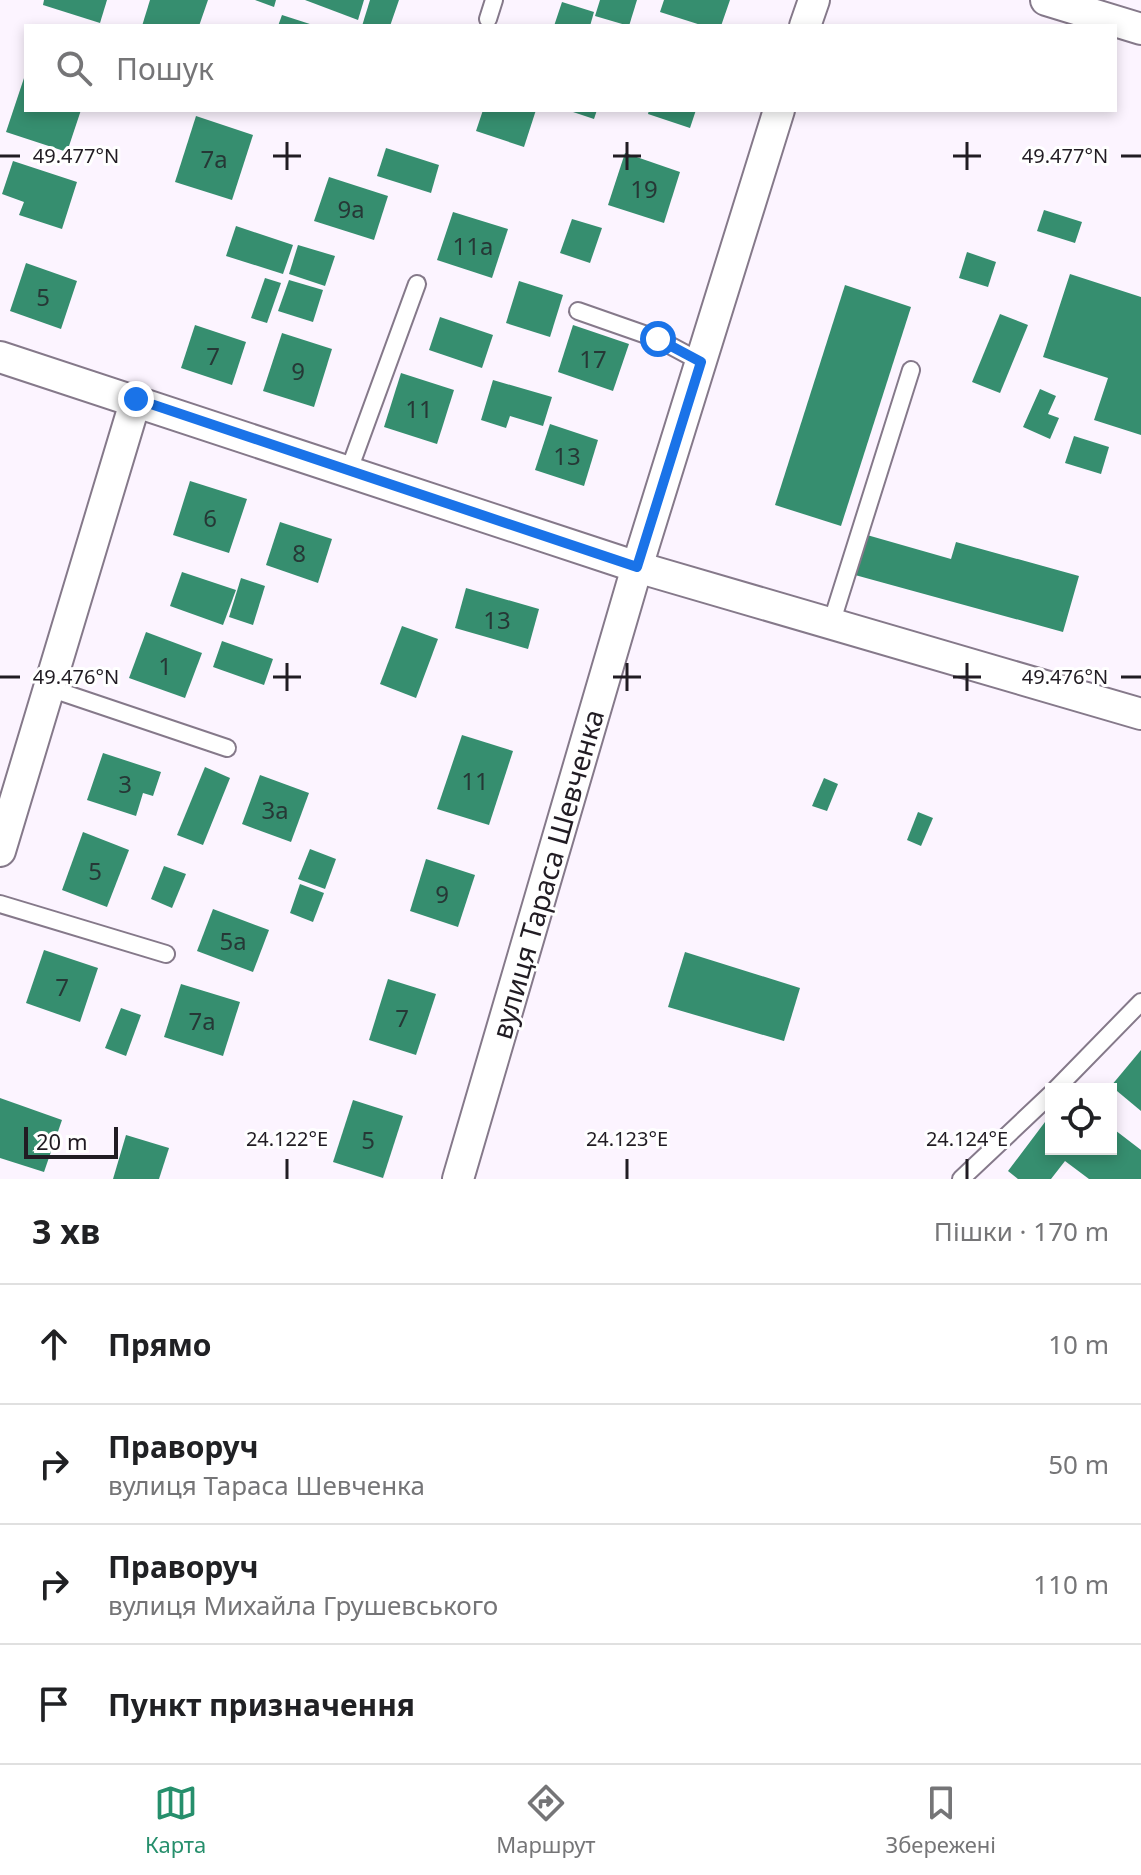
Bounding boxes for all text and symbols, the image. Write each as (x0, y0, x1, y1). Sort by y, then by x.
search box (24, 24, 1117, 112)
icon: search (52, 46, 96, 90)
text: Пошук (116, 48, 214, 89)
text: 49.477°N (33, 142, 119, 169)
house number: 7а (200, 142, 228, 175)
text: 49.477°N (1022, 142, 1108, 169)
house number: 19 (630, 172, 658, 205)
house number: 9а (337, 192, 365, 225)
house number: 11а (453, 229, 493, 262)
house number: 5 (36, 280, 50, 313)
route start (640, 321, 676, 357)
house number: 7 (206, 339, 220, 372)
house number: 17 (579, 342, 607, 375)
house number: 9 (291, 354, 305, 387)
route end (118, 381, 154, 417)
house number: 11 (405, 392, 433, 425)
house number: 13 (553, 439, 581, 472)
house number: 6 (203, 501, 217, 534)
house number: 8 (292, 536, 306, 569)
house number: 13 (483, 603, 511, 636)
house number: 1 (158, 649, 172, 682)
text: 49.476°N (33, 663, 119, 690)
text: 49.476°N (1022, 663, 1108, 690)
street label: вулиця Тараса Шевченка (482, 705, 612, 1043)
house number: 11 (461, 764, 489, 797)
house number: 3 (118, 767, 132, 800)
house number: 3а (261, 793, 289, 826)
house number: 5 (88, 854, 102, 887)
house number: 9 (435, 877, 449, 910)
house number: 5а (219, 924, 247, 957)
house number: 7 (55, 970, 69, 1003)
house number: 7 (395, 1001, 409, 1034)
house number: 7а (188, 1004, 216, 1037)
map controls (1045, 1083, 1117, 1155)
button: locate (1045, 1083, 1117, 1155)
scale bar (24, 1123, 118, 1159)
house number: 5 (361, 1123, 375, 1156)
text: 24.122°E (246, 1125, 328, 1152)
text: 24.123°E (586, 1125, 668, 1152)
text: 24.124°E (926, 1125, 1008, 1152)
text: 20 m (36, 1126, 87, 1156)
text: 3 хв (32, 1208, 100, 1254)
text: Пішки · 170 m (934, 1213, 1109, 1249)
icon: ahead (32, 1322, 76, 1366)
text: Прямо (108, 1324, 212, 1365)
text: 10 m (1048, 1326, 1109, 1362)
text: Праворуч (108, 1426, 259, 1467)
icon: right (32, 1442, 76, 1486)
text: 50 m (1048, 1446, 1109, 1482)
text: вулиця Тараса Шевченка (108, 1467, 425, 1503)
text: Праворуч (108, 1546, 259, 1587)
icon: right (32, 1562, 76, 1606)
text: 110 m (1033, 1566, 1109, 1602)
text: вулиця Михайла Грушевського (108, 1587, 498, 1623)
icon: arrive (32, 1682, 76, 1726)
text: Пункт призначення (108, 1684, 415, 1725)
tab: Карта (145, 1781, 206, 1859)
tab: Маршрут (496, 1781, 596, 1859)
tab: Збережені (885, 1781, 996, 1859)

